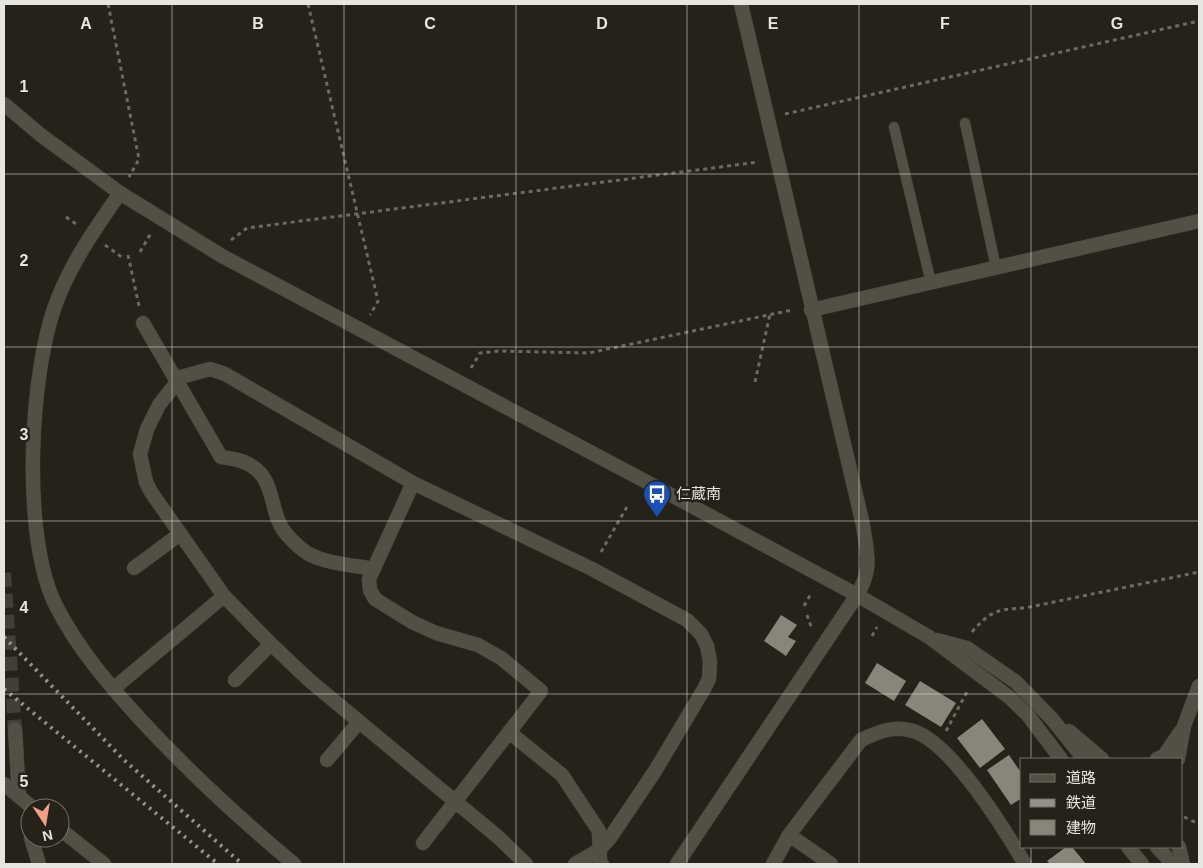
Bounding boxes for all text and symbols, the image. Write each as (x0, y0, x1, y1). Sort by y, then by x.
text: A (80, 15, 92, 32)
text: B (252, 15, 264, 32)
text: C (424, 15, 436, 32)
text: D (596, 15, 608, 32)
text: E (768, 15, 779, 32)
text: F (940, 15, 950, 32)
text: G (1111, 15, 1123, 32)
text: 1 (20, 78, 29, 95)
text: 2 (20, 252, 29, 269)
text: 3 (20, 426, 29, 443)
bus stop icon: 仁蔵南 (642, 479, 672, 518)
place label: 仁蔵南 (676, 485, 721, 502)
text: 4 (20, 599, 29, 616)
legend (1020, 758, 1183, 848)
text: 道路 (1066, 769, 1096, 786)
text: 5 (20, 773, 29, 790)
text: 鉄道 (1066, 794, 1096, 811)
north arrow (20, 798, 70, 848)
text: 建物 (1066, 819, 1096, 836)
text: N (41, 827, 54, 845)

